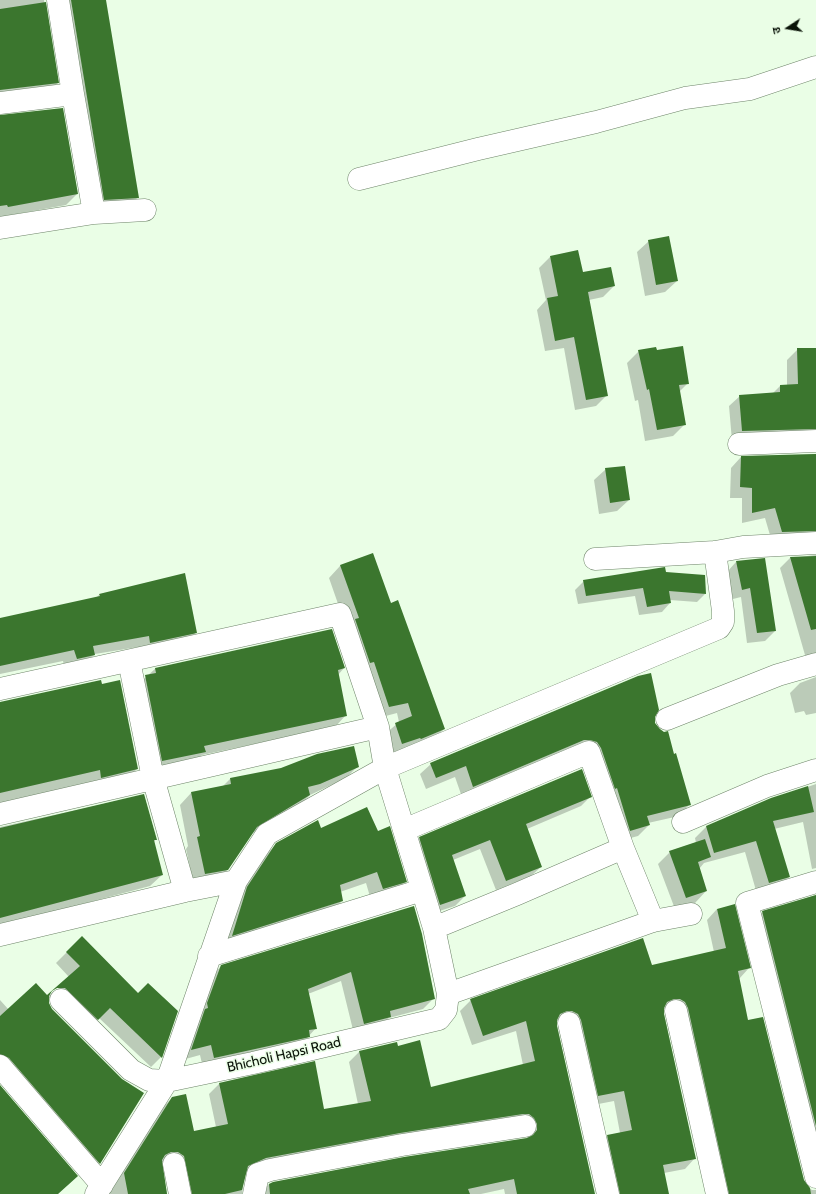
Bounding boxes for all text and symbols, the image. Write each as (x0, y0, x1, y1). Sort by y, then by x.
north arrow (768, 8, 808, 48)
text: उ (769, 26, 784, 35)
street label: Bhicholi Hapsi Road (225, 1034, 343, 1076)

